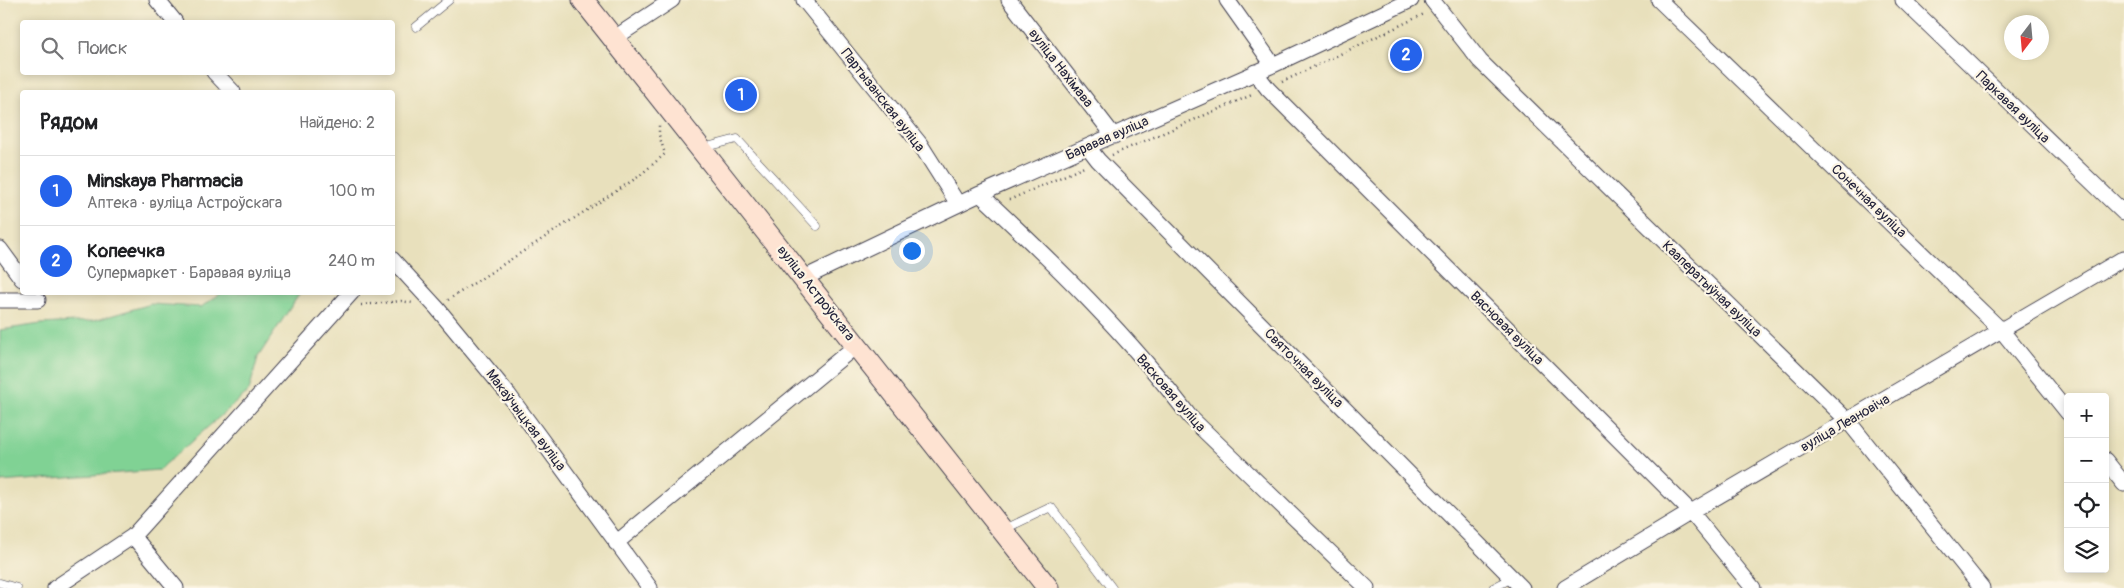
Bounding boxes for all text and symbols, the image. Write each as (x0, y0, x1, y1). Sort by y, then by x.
north arrow (2004, 15, 2049, 60)
search box (20, 20, 395, 75)
street label: вуліца Нахімава (1025, 25, 1097, 111)
icon: search (38, 34, 66, 62)
text: Поиск (78, 36, 128, 60)
pin: 2 (1390, 36, 1422, 74)
street label: Партызанская вуліца (837, 45, 929, 155)
street label: Паркавая вуліца (1972, 67, 2054, 147)
pin: 1 (725, 76, 757, 114)
text: Рядом (40, 109, 98, 136)
street label: Баравая вуліца (1063, 112, 1151, 164)
text: Найдено: 2 (299, 113, 375, 133)
street label: Сонечная вуліца (1828, 161, 1910, 241)
text: Minskaya Pharmacia (87, 169, 243, 193)
text: 1 (53, 181, 59, 201)
text: 100 m (329, 181, 375, 201)
text: Аптека · вуліца Астроўскага (87, 193, 282, 213)
street label: Кааператыўная вуліца (1659, 237, 1765, 341)
your location (899, 238, 925, 264)
text: Копеечка (87, 239, 165, 263)
street label: вуліца Астроўскага (774, 242, 858, 344)
text: 2 (52, 251, 60, 271)
text: 240 m (328, 251, 375, 271)
text: Супермаркет · Баравая вуліца (87, 263, 291, 283)
street label: Вясновая вуліца (1467, 288, 1547, 368)
street label: Святочная вуліца (1261, 325, 1347, 411)
street label: Вясковая вуліца (1133, 351, 1209, 435)
street label: Макаўчыцкая вуліца (482, 366, 570, 474)
street label: вуліца Леановіча (1797, 391, 1893, 455)
map controls (2064, 393, 2109, 573)
button: + (2064, 393, 2109, 438)
button: − (2064, 438, 2109, 483)
button: locate (2064, 483, 2109, 528)
button: layers (2064, 528, 2109, 573)

